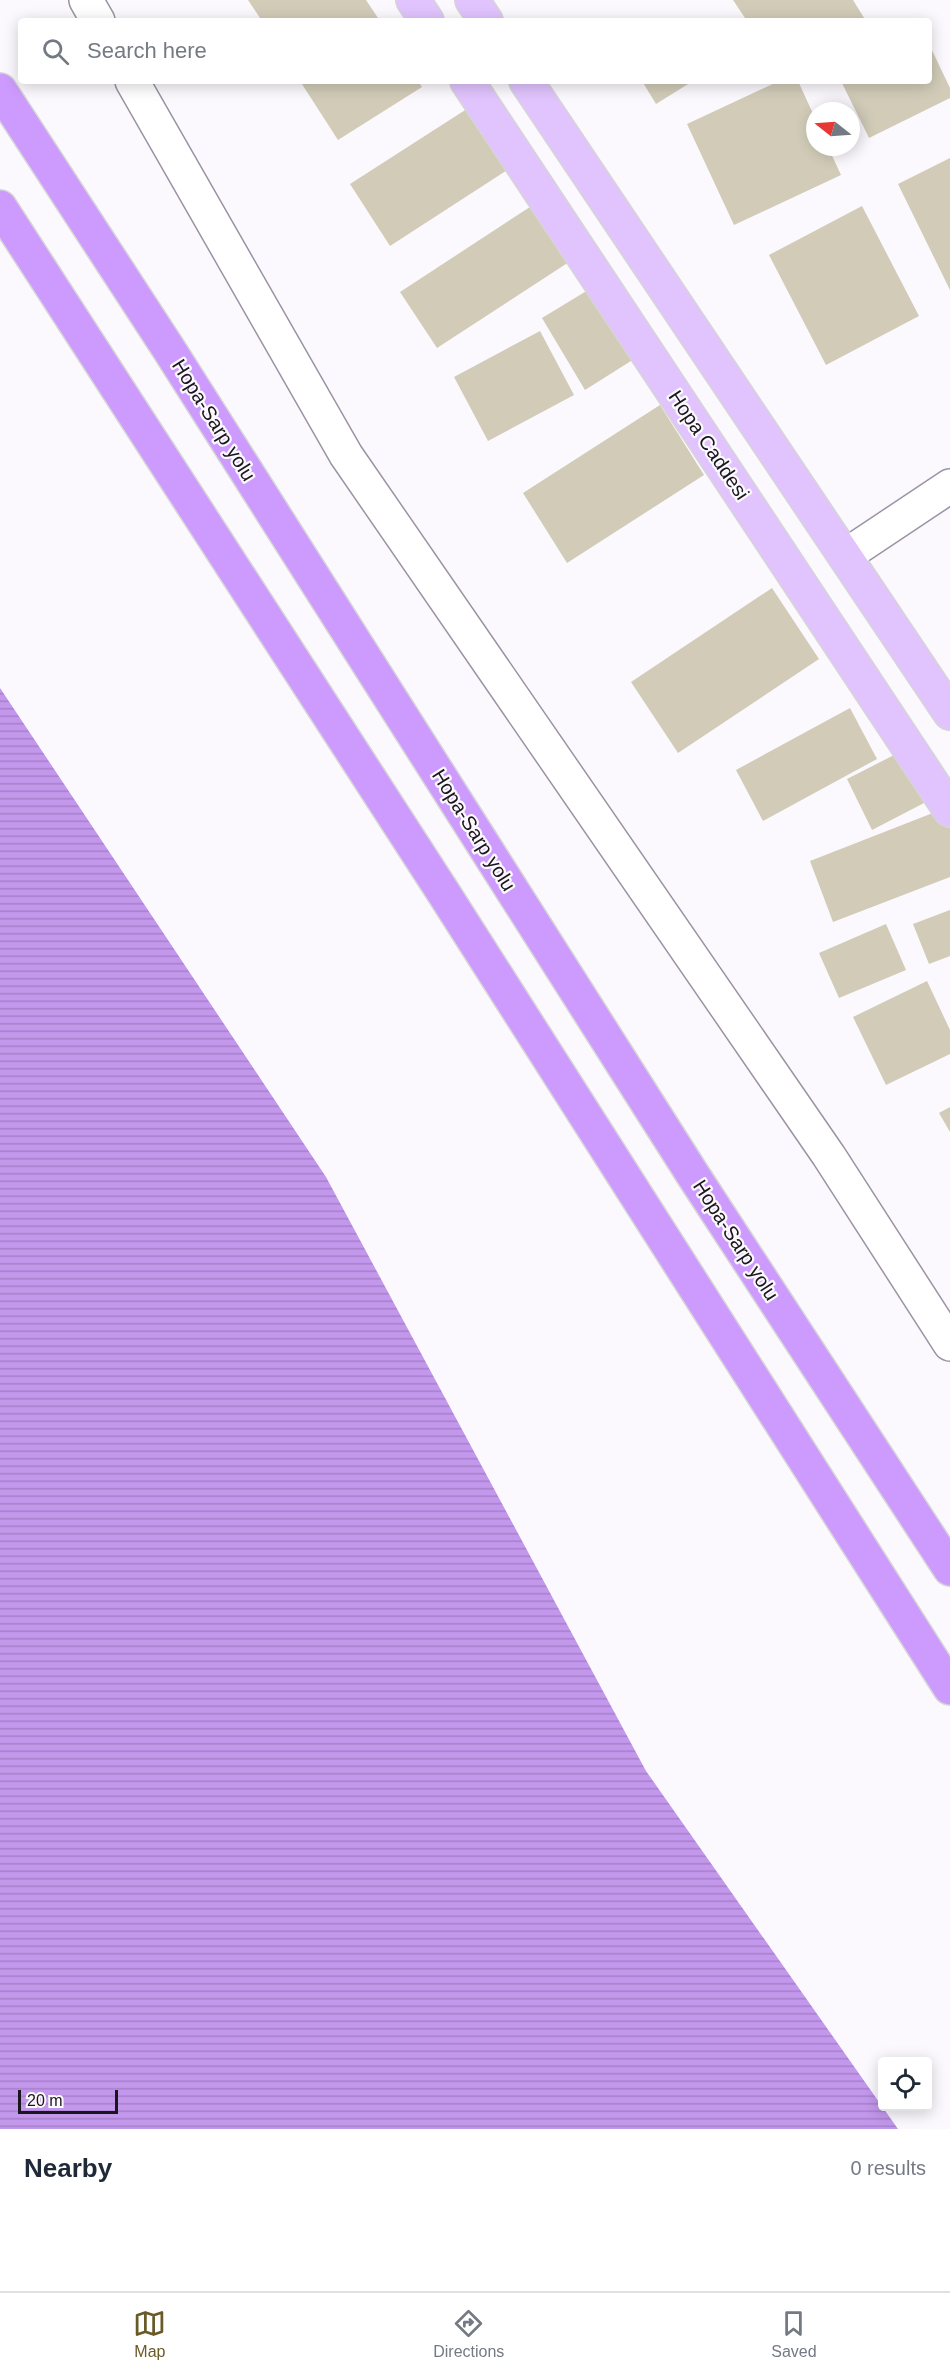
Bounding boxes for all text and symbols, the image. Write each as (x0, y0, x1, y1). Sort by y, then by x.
search box (18, 18, 932, 84)
icon: search (39, 35, 72, 68)
text: Search here (87, 38, 207, 63)
north arrow (806, 102, 860, 156)
street label: Hopa-Sarp yolu (168, 355, 260, 485)
street label: Hopa Caddesi (664, 386, 754, 504)
street label: Hopa-Sarp yolu (428, 765, 520, 895)
street label: Hopa-Sarp yolu (689, 1176, 783, 1304)
map controls (878, 2057, 932, 2111)
button: locate (878, 2057, 932, 2111)
scale bar (18, 2087, 118, 2114)
text: 20 m (27, 2092, 63, 2109)
text: Nearby (24, 2153, 112, 2183)
text: 0 results (850, 2157, 926, 2179)
tab: Map (133, 2307, 166, 2361)
tab: Directions (433, 2307, 504, 2361)
tab: Saved (771, 2307, 817, 2361)

